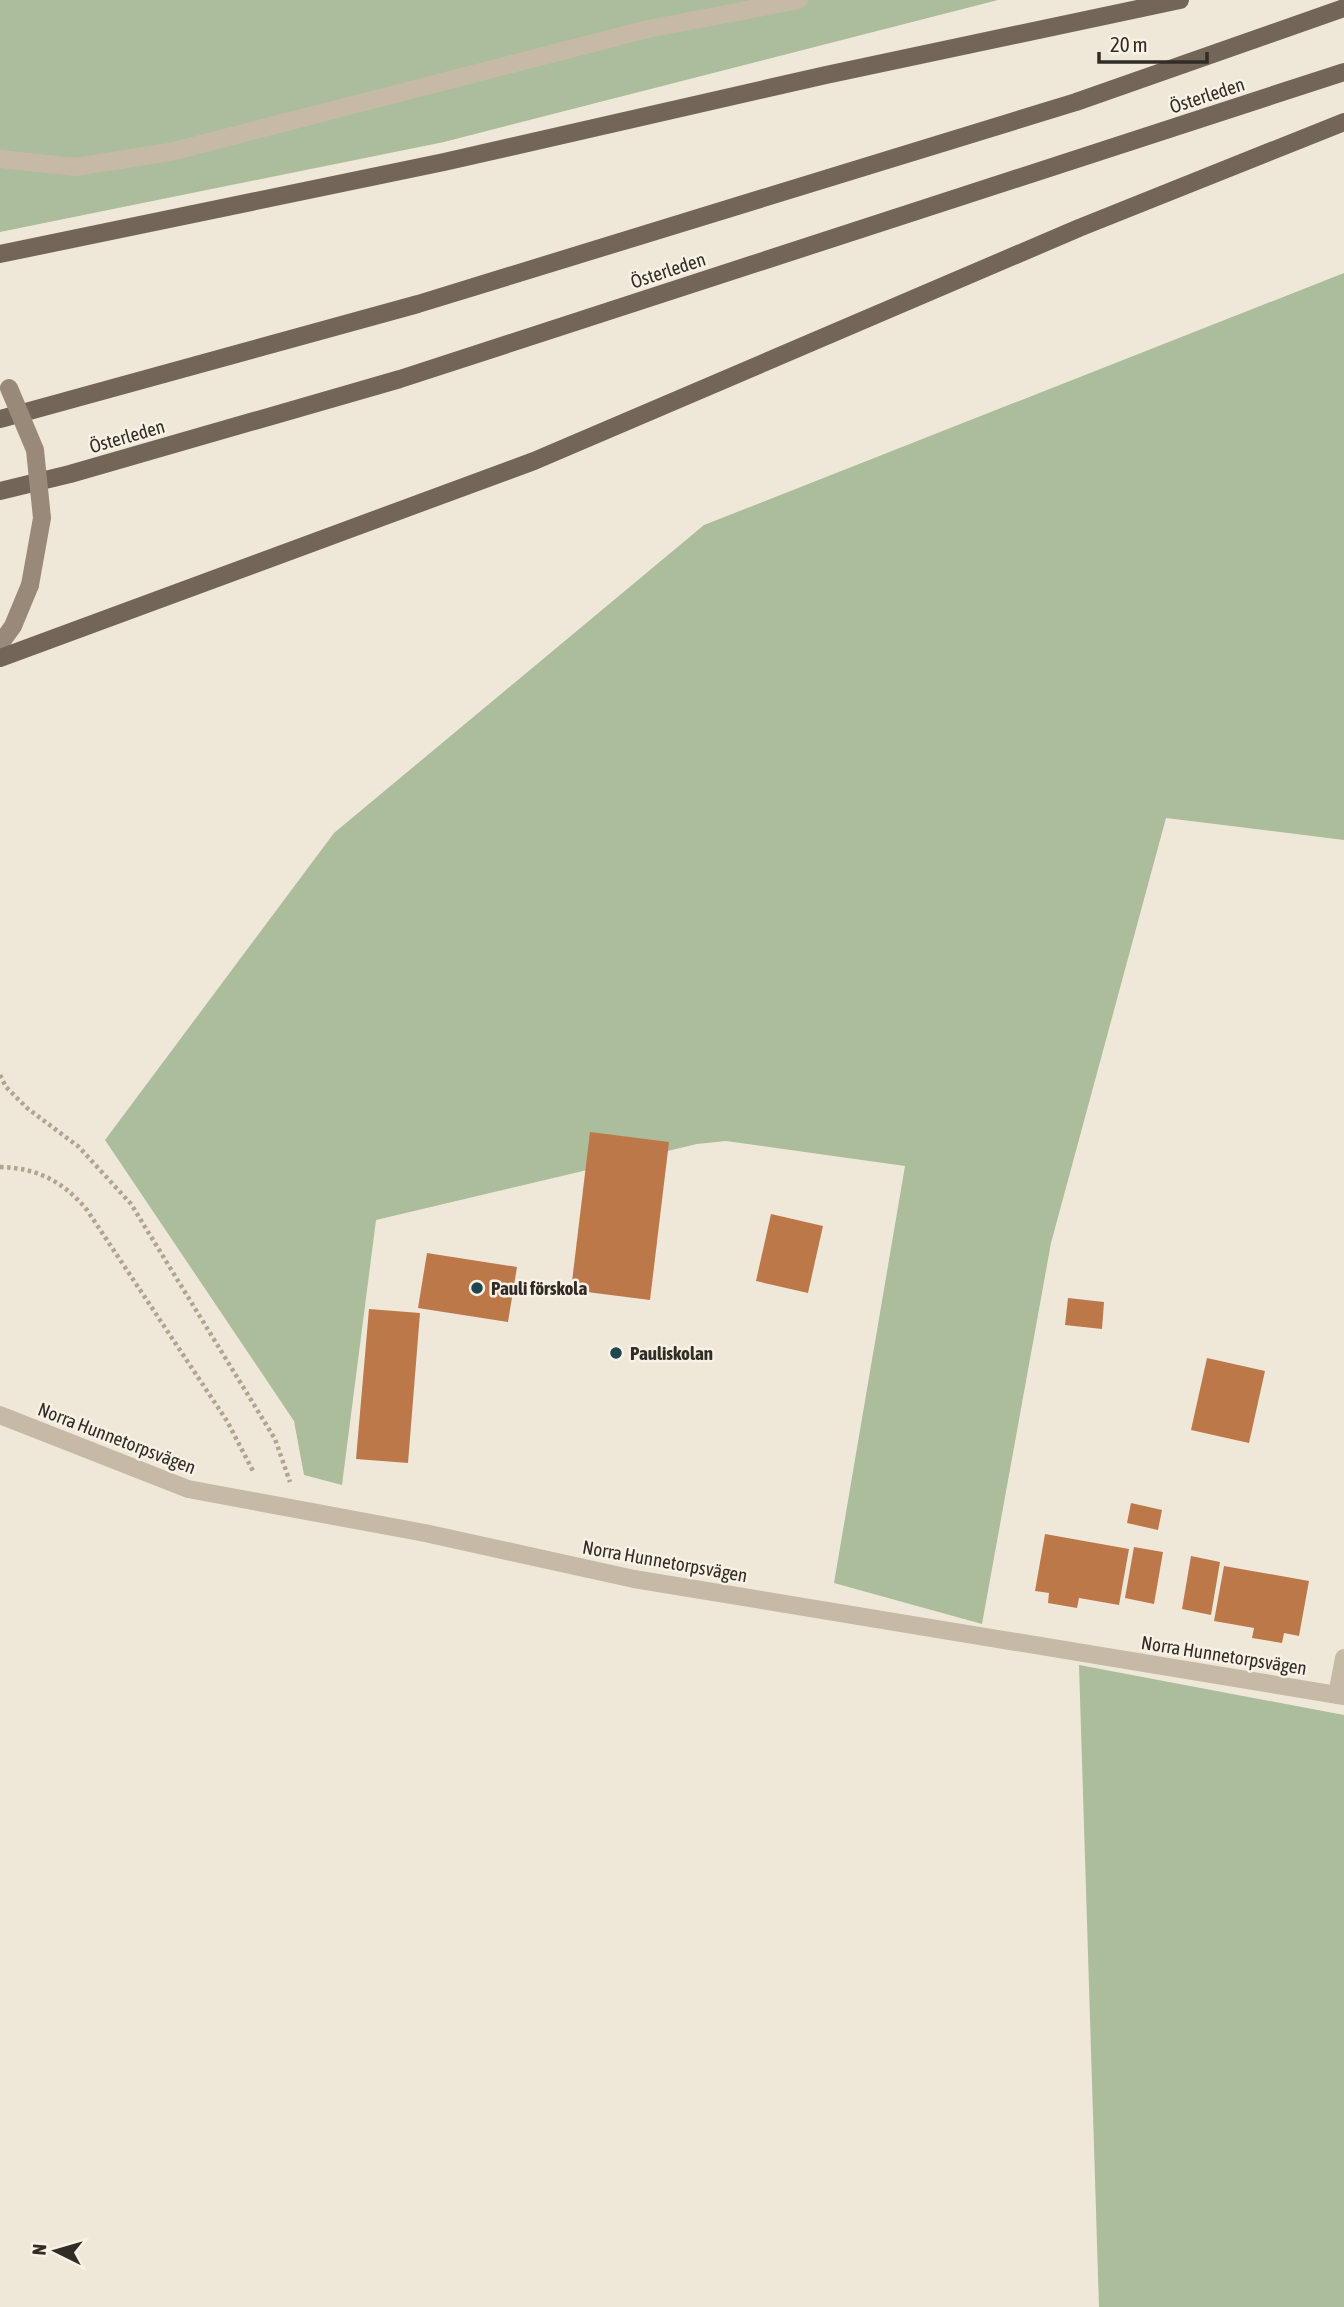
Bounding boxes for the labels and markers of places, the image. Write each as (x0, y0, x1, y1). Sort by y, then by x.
place label: Pauli förskola (491, 1277, 587, 1299)
marker: Pauli förskola (469, 1280, 485, 1296)
place label: Pauliskolan (630, 1342, 713, 1364)
marker: Pauliskolan (608, 1345, 624, 1361)

